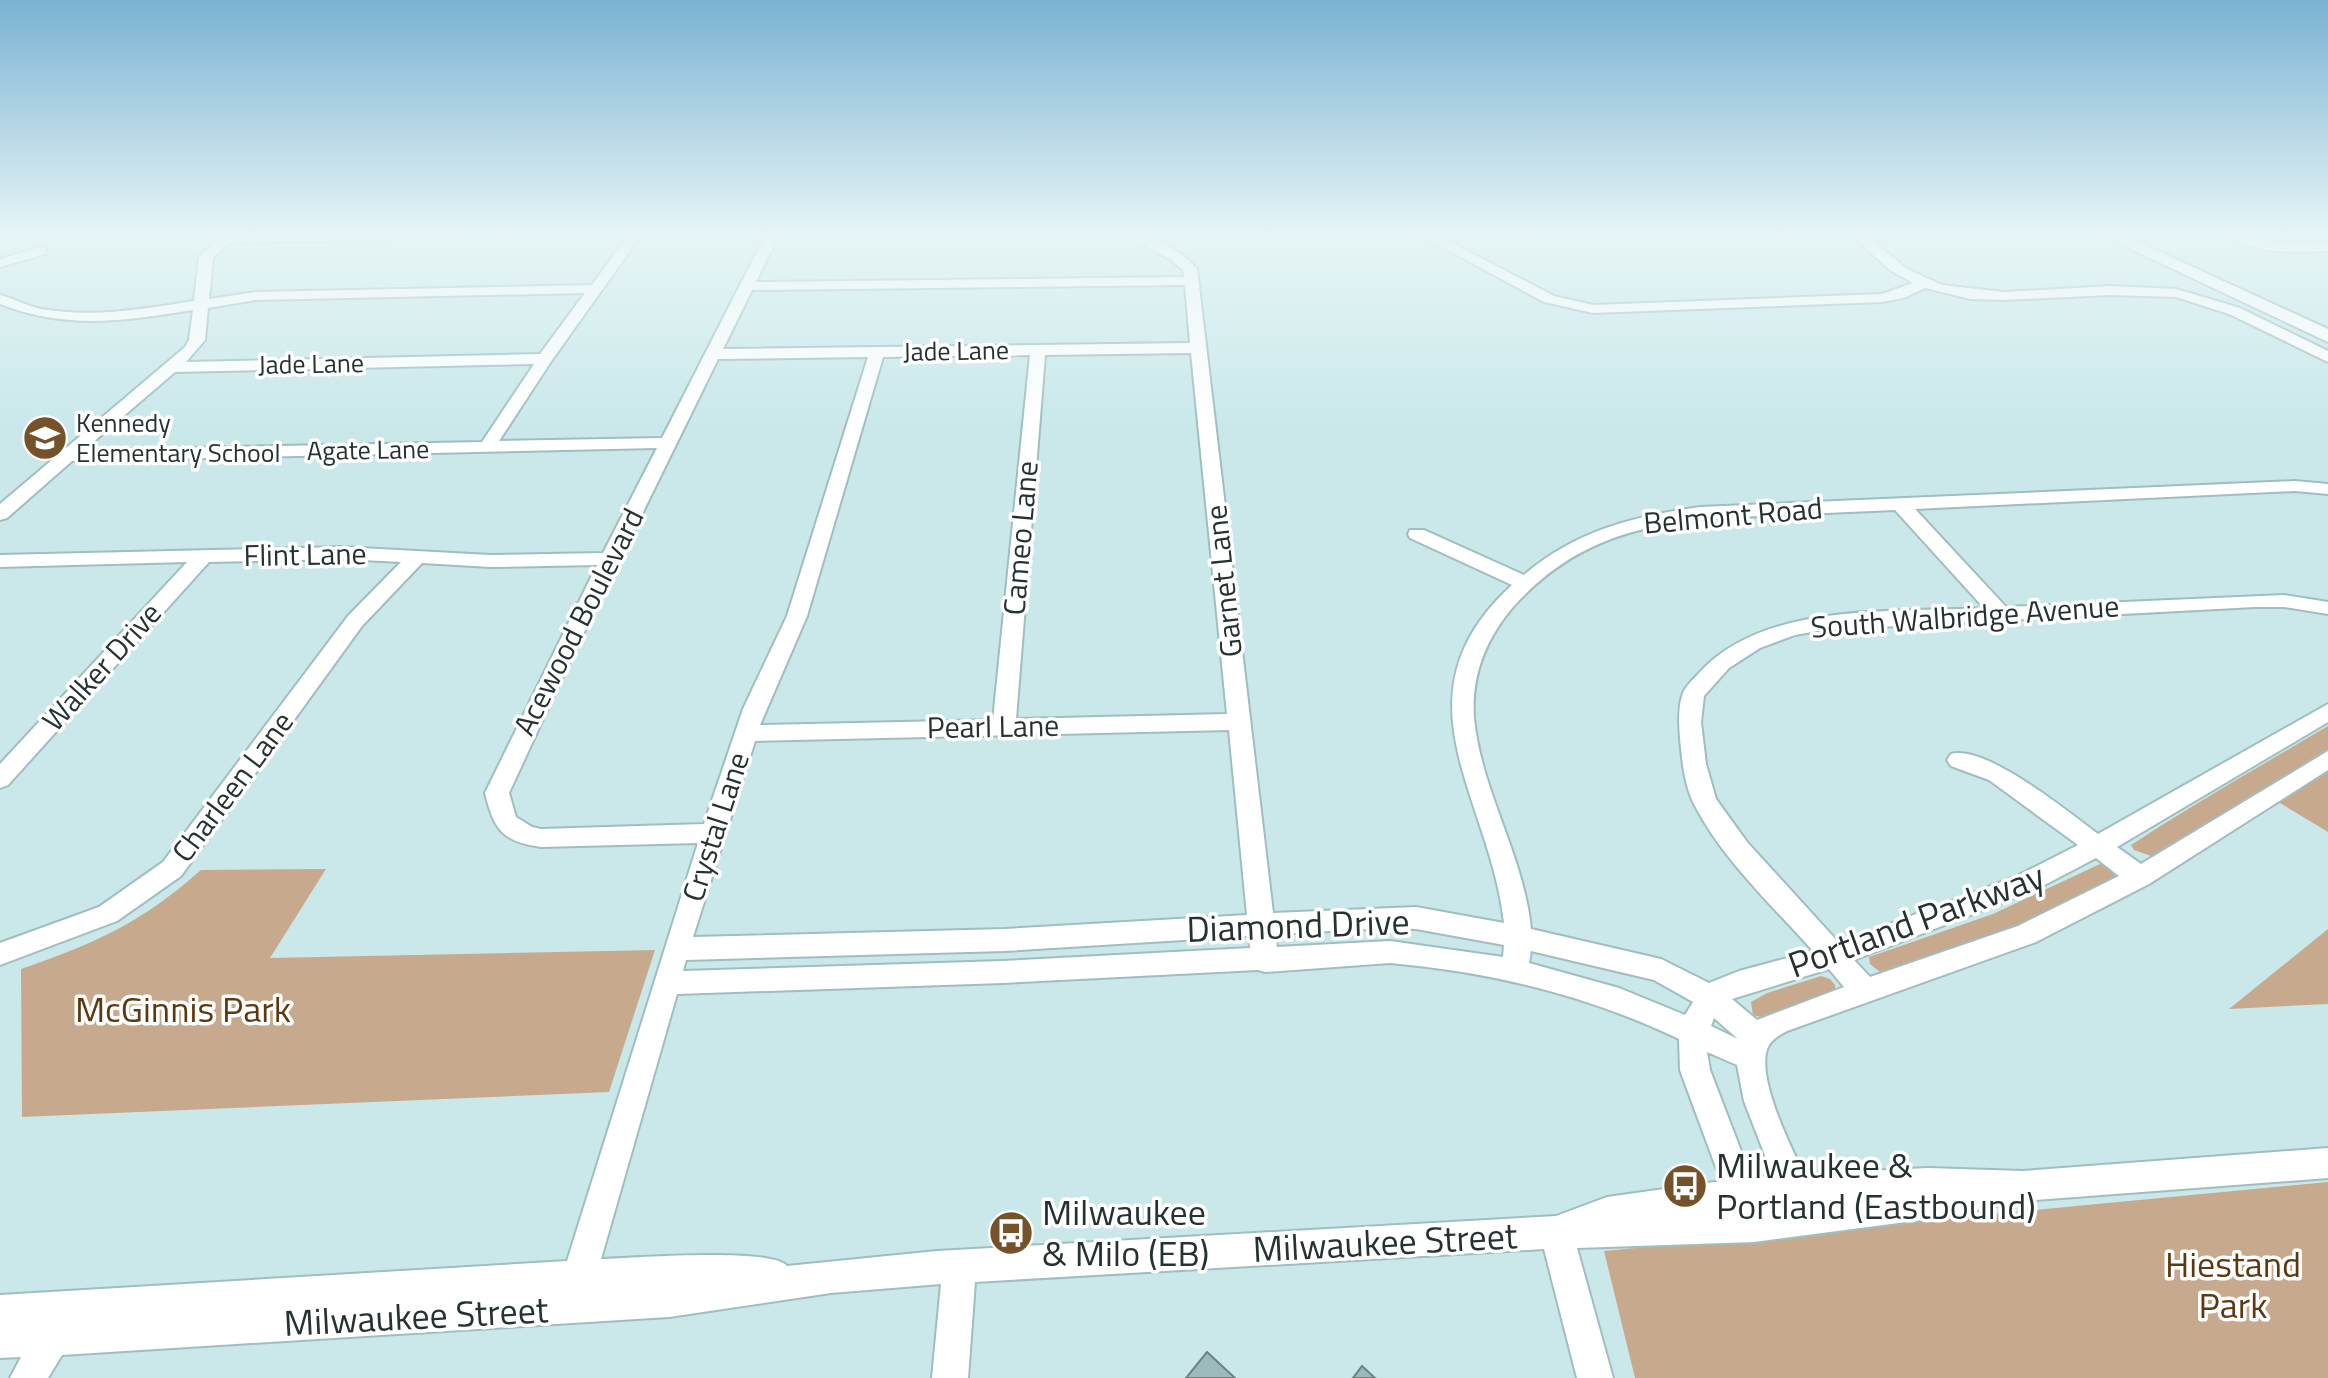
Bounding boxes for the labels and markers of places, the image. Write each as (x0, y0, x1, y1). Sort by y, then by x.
place label: Kennedy Elementary School (76, 403, 281, 472)
school or university icon: Kennedy Elementary School (21, 414, 69, 462)
place label: Milwaukee & Portland (Eastbound) (1716, 1137, 2036, 1233)
bus stop icon: Milwaukee & Portland (Eastbound) (1661, 1162, 1709, 1210)
place label: Milwaukee & Milo (EB) (1042, 1184, 1209, 1280)
bus stop icon: Milwaukee & Milo (EB) (987, 1209, 1035, 1257)

